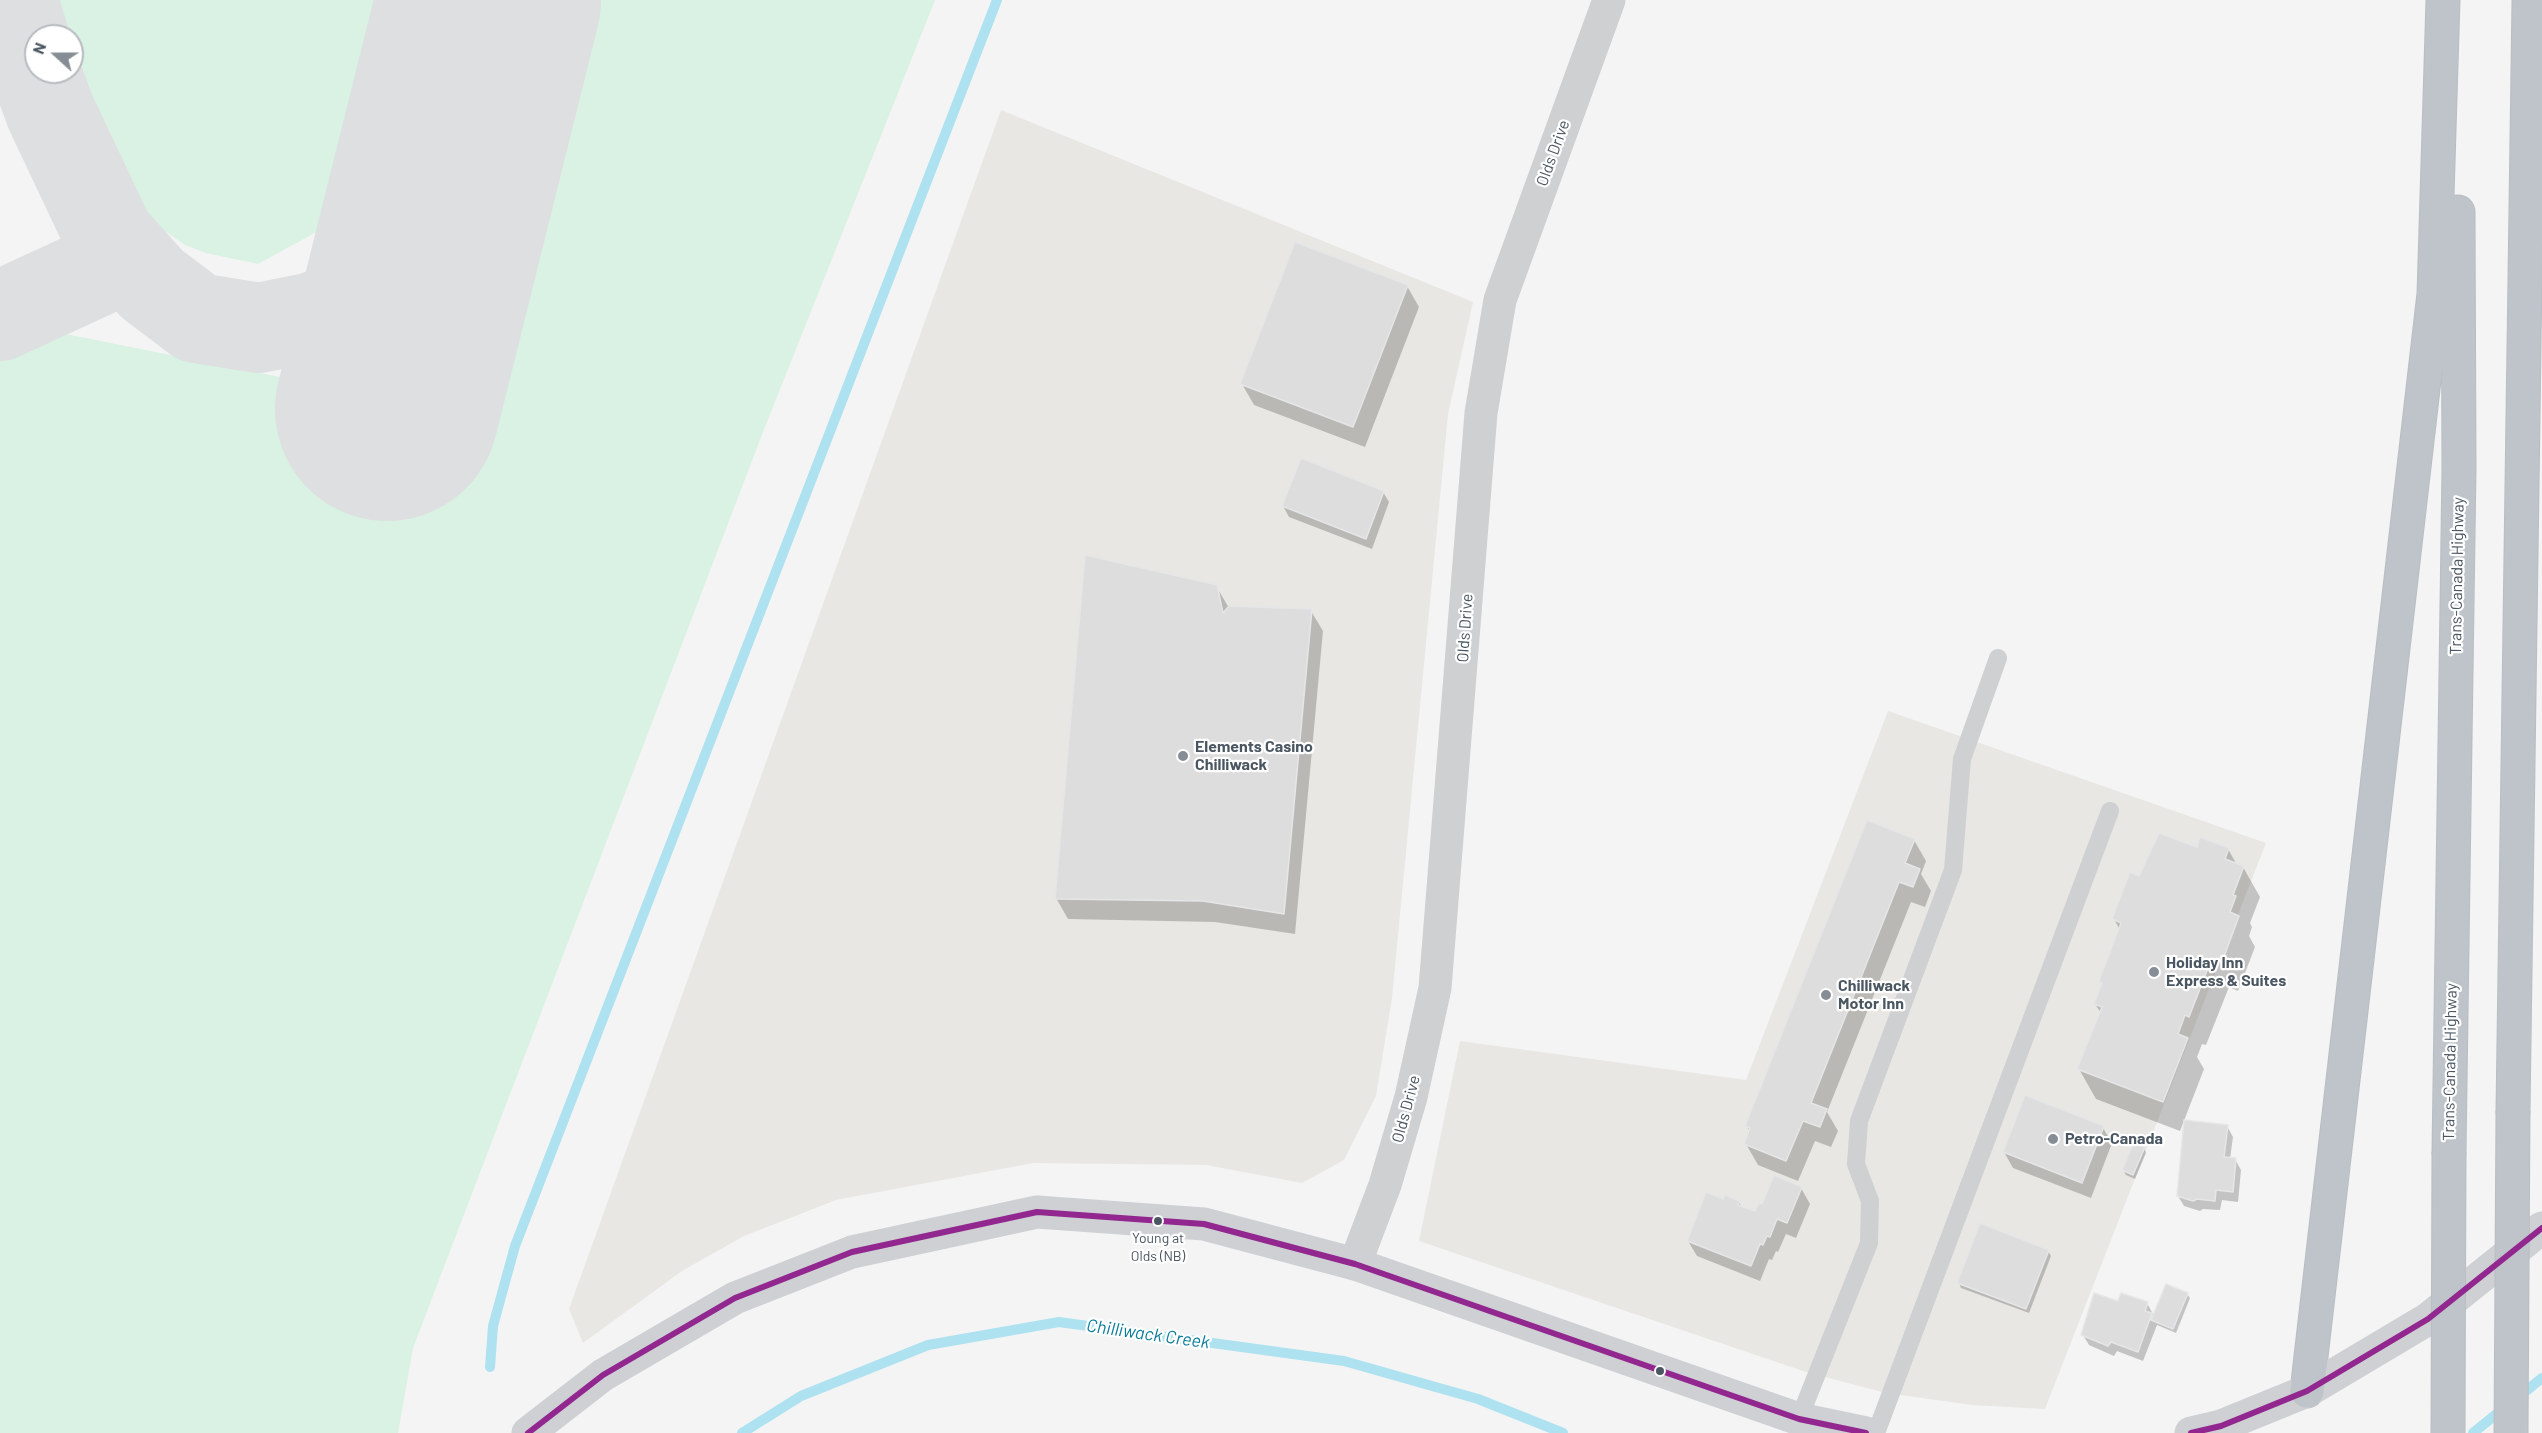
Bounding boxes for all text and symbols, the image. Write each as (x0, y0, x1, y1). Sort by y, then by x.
north arrow (24, 24, 84, 84)
text: N (28, 40, 49, 56)
street label: Olds Drive (1532, 117, 1574, 189)
street label: Trans-Canada Highway (2446, 497, 2468, 655)
street label: Olds Drive (1453, 593, 1477, 663)
place label: Elements Casino Chilliwack (1195, 737, 1313, 775)
marker: Elements Casino Chilliwack (1176, 749, 1190, 763)
place label: Holiday Inn Express & Suites (2166, 953, 2286, 991)
marker: Holiday Inn Express & Suites (2147, 965, 2161, 979)
place label: Chilliwack Motor Inn (1838, 976, 1910, 1014)
street label: Trans-Canada Highway (2439, 983, 2461, 1141)
marker: Chilliwack Motor Inn (1819, 988, 1833, 1002)
street label: Olds Drive (1388, 1073, 1424, 1145)
place label: Petro-Canada (2065, 1129, 2163, 1149)
marker: Petro-Canada (2046, 1132, 2060, 1146)
marker: Young at Olds (NB) (1152, 1215, 1164, 1227)
place label: Young at Olds (NB) (1131, 1230, 1185, 1262)
water label: Chilliwack Creek (1085, 1315, 1211, 1353)
unlabelled marker (1654, 1365, 1666, 1377)

